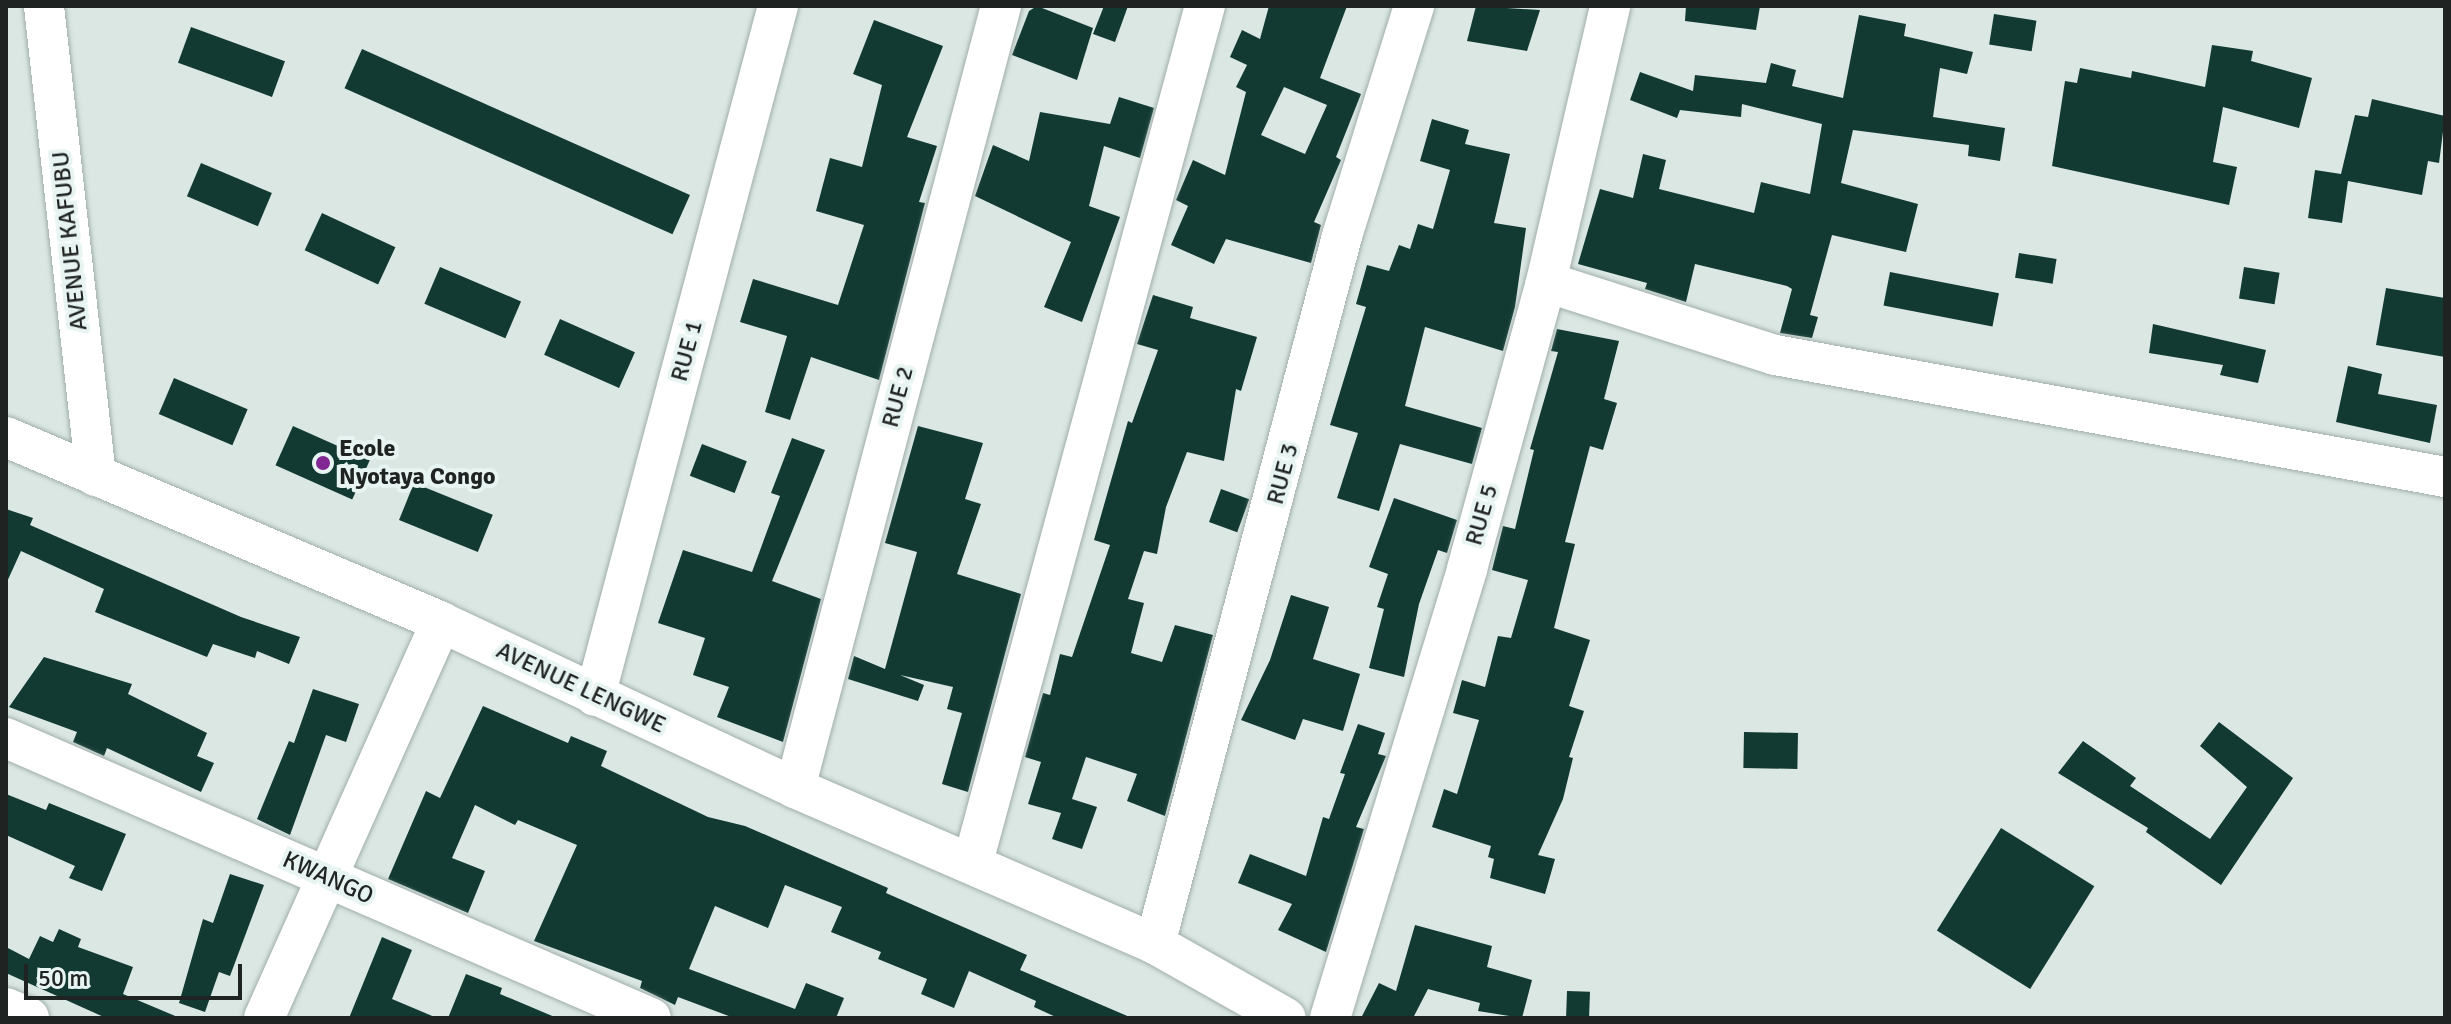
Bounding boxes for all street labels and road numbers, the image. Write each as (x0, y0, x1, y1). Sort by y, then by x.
street label: AVENUE KAFUBU (46, 150, 94, 332)
street label: RUE 1 (665, 317, 709, 385)
street label: RUE 2 (876, 363, 920, 431)
street label: RUE 3 (1261, 440, 1305, 508)
street label: RUE 5 (1460, 481, 1504, 549)
street label: AVENUE LENGWE (492, 636, 670, 740)
street label: KWANGO (278, 845, 378, 911)

